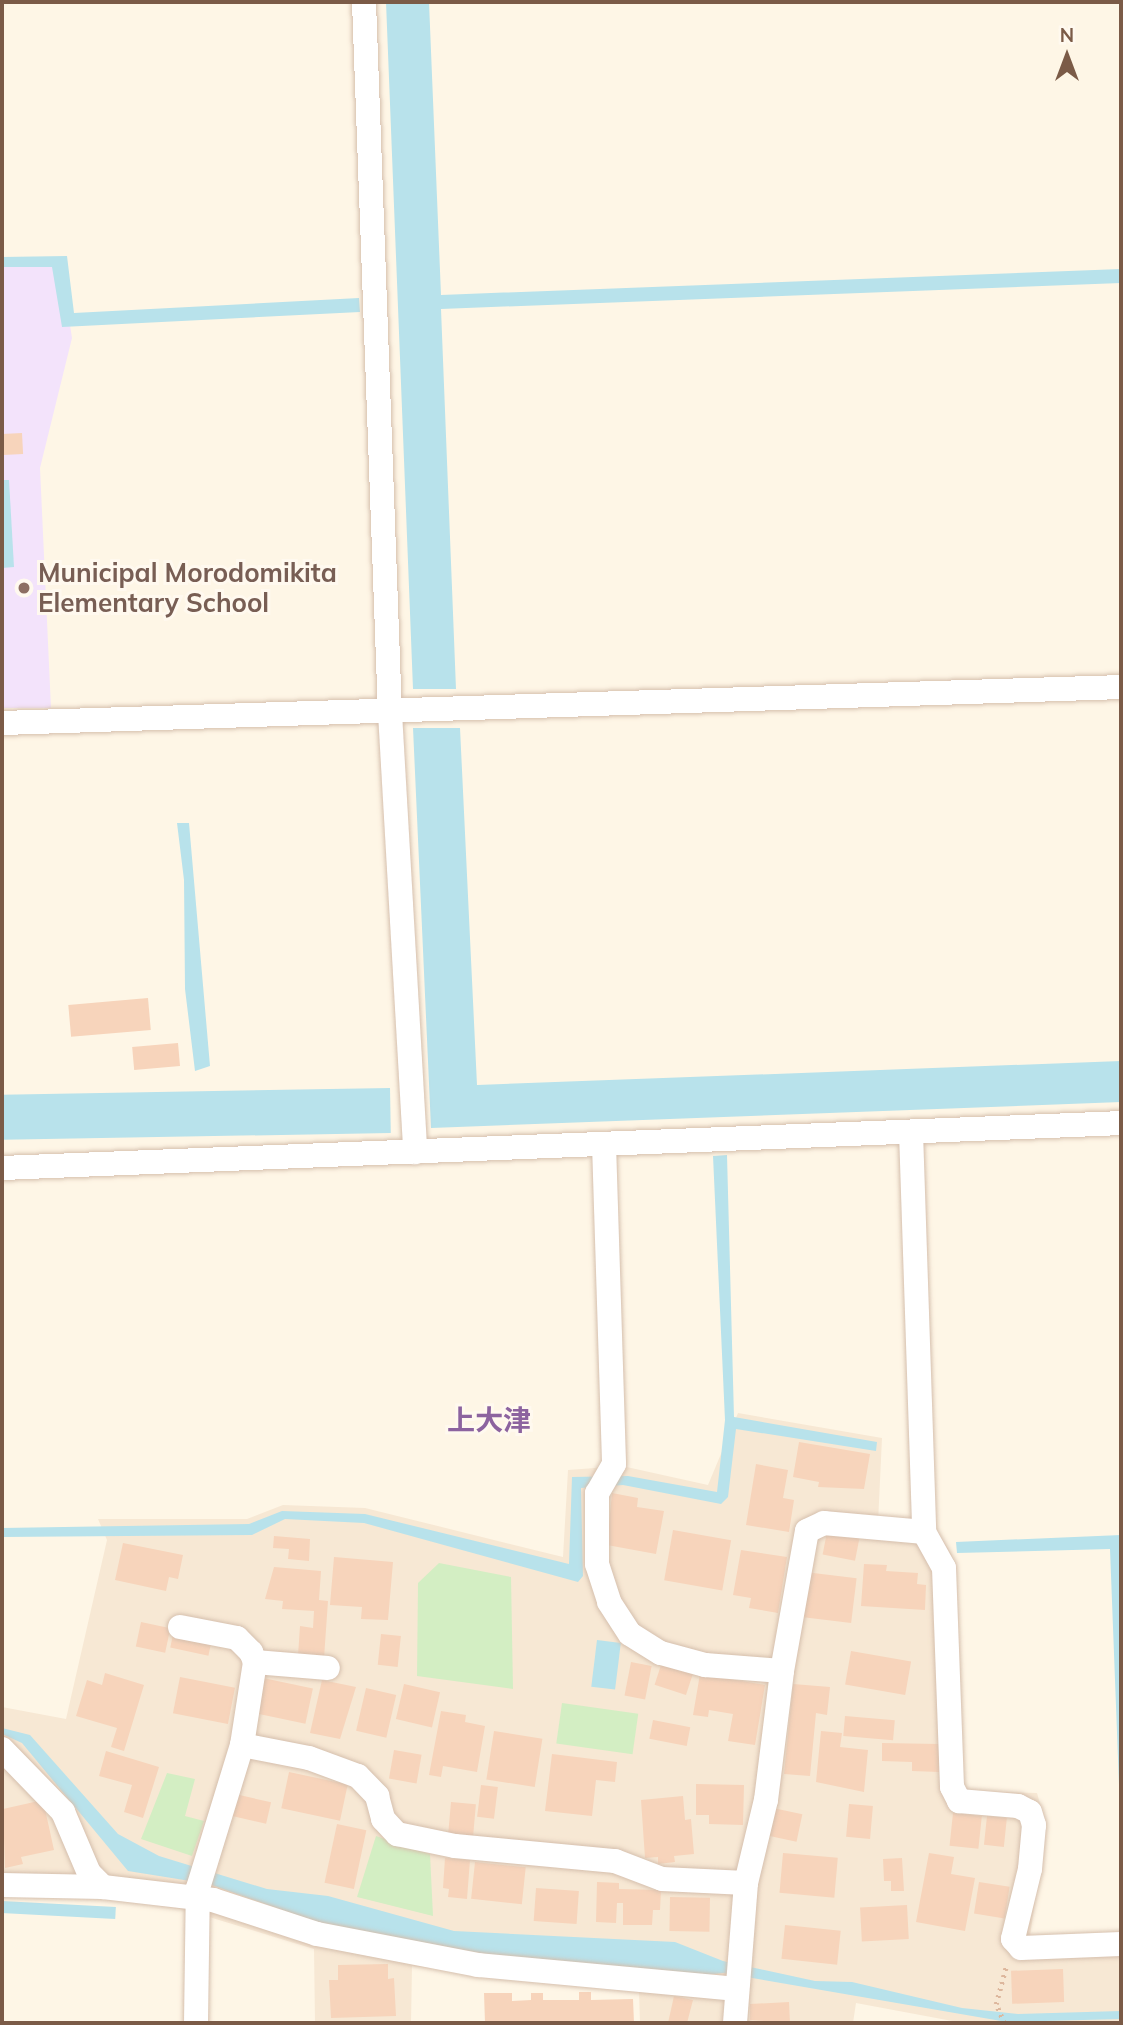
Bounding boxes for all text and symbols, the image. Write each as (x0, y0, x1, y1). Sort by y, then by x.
north arrow (1032, 21, 1102, 91)
text: N (1060, 23, 1074, 47)
place label: Municipal Morodomikita Elementary School (38, 557, 337, 618)
marker: Municipal Morodomikita Elementary School (16, 580, 32, 596)
district label: 上大津 (447, 1403, 531, 1437)

